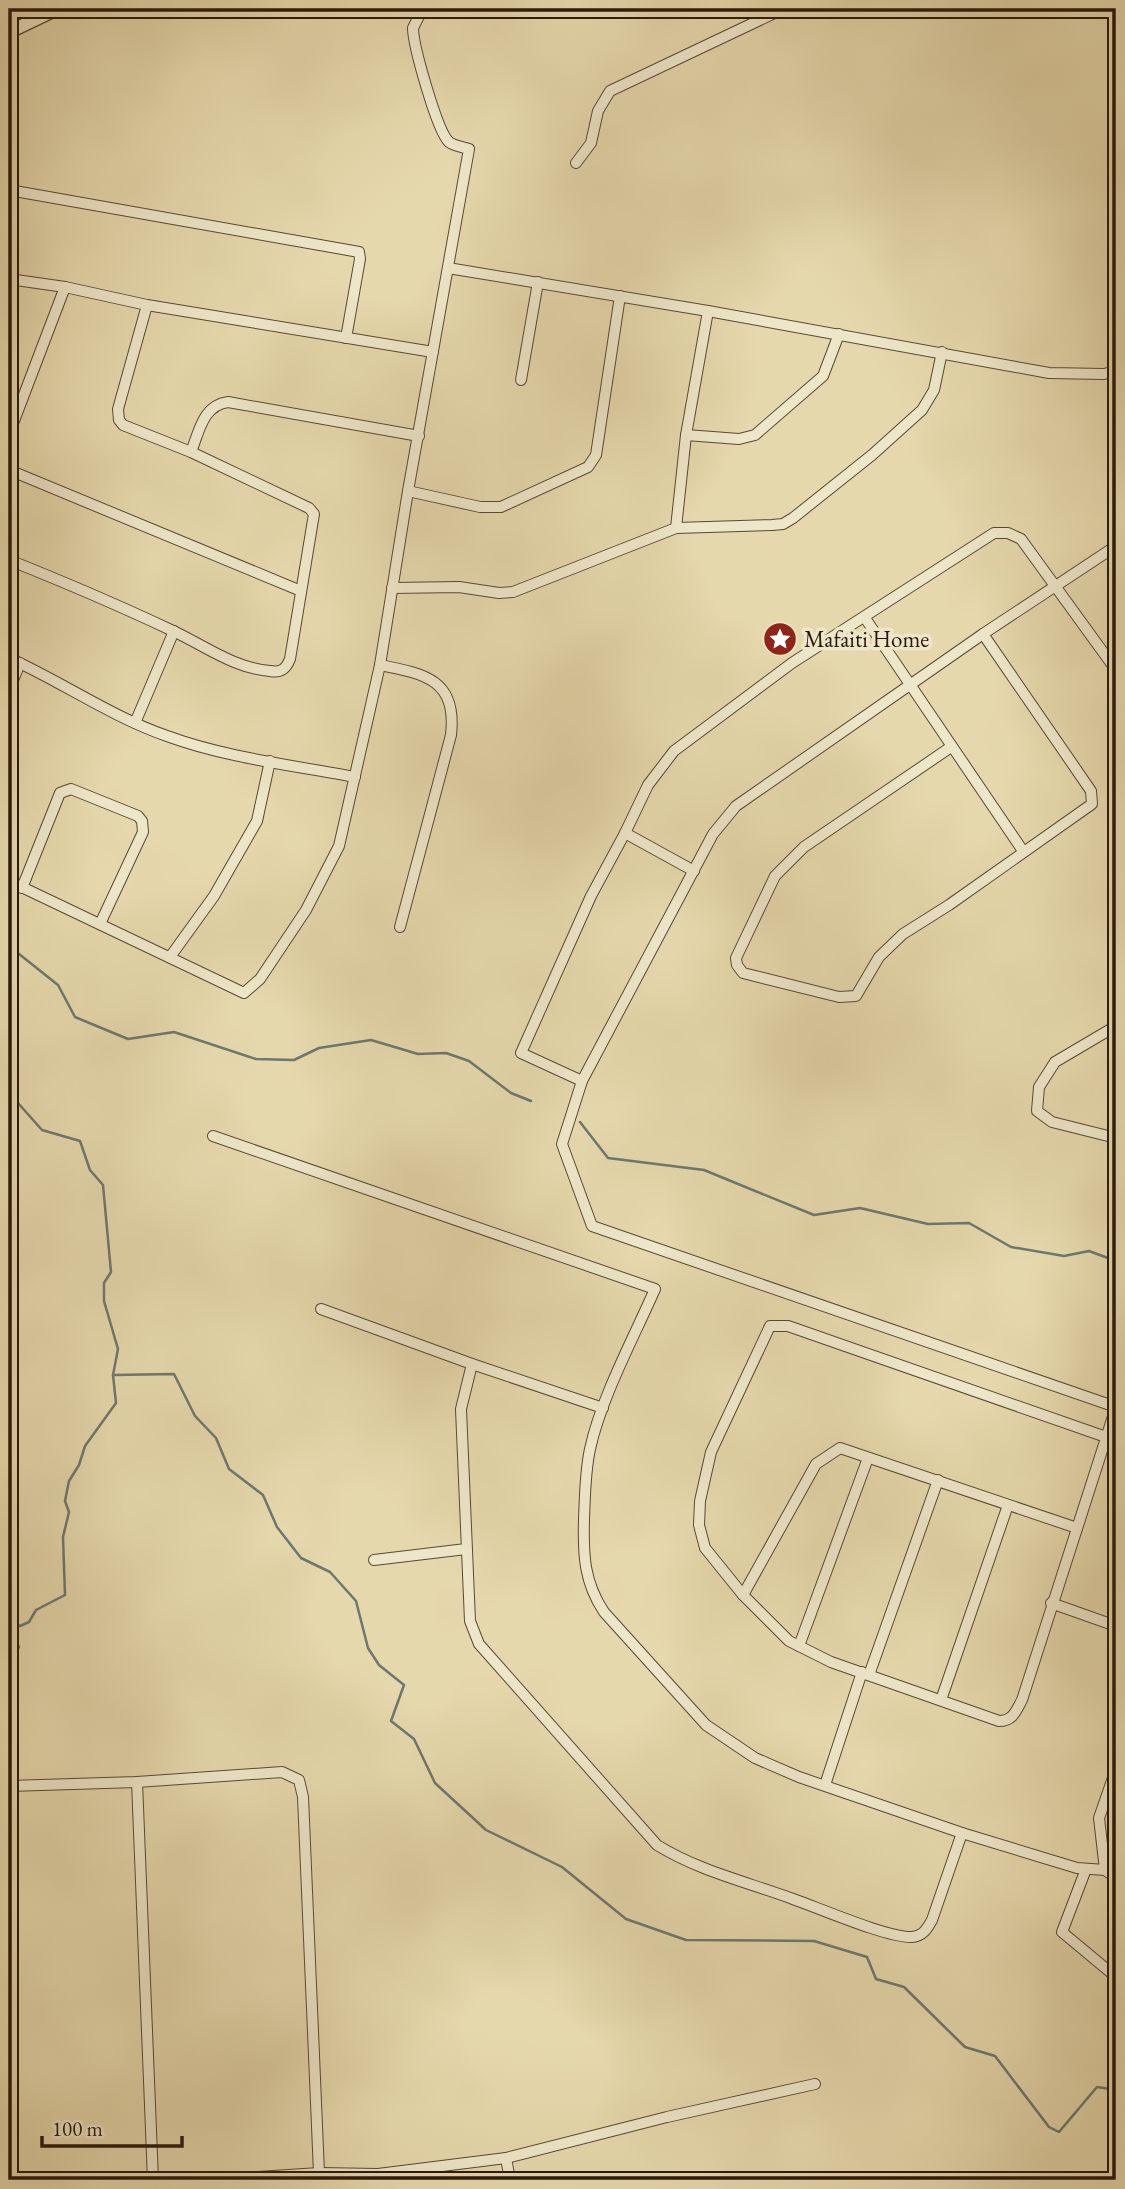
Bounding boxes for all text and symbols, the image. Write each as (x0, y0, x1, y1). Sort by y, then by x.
place icon: Mafaiti Home (761, 620, 799, 658)
place label: Mafaiti Home (804, 624, 929, 654)
scale bar (42, 2105, 182, 2149)
text: 100 m (52, 2115, 103, 2142)

